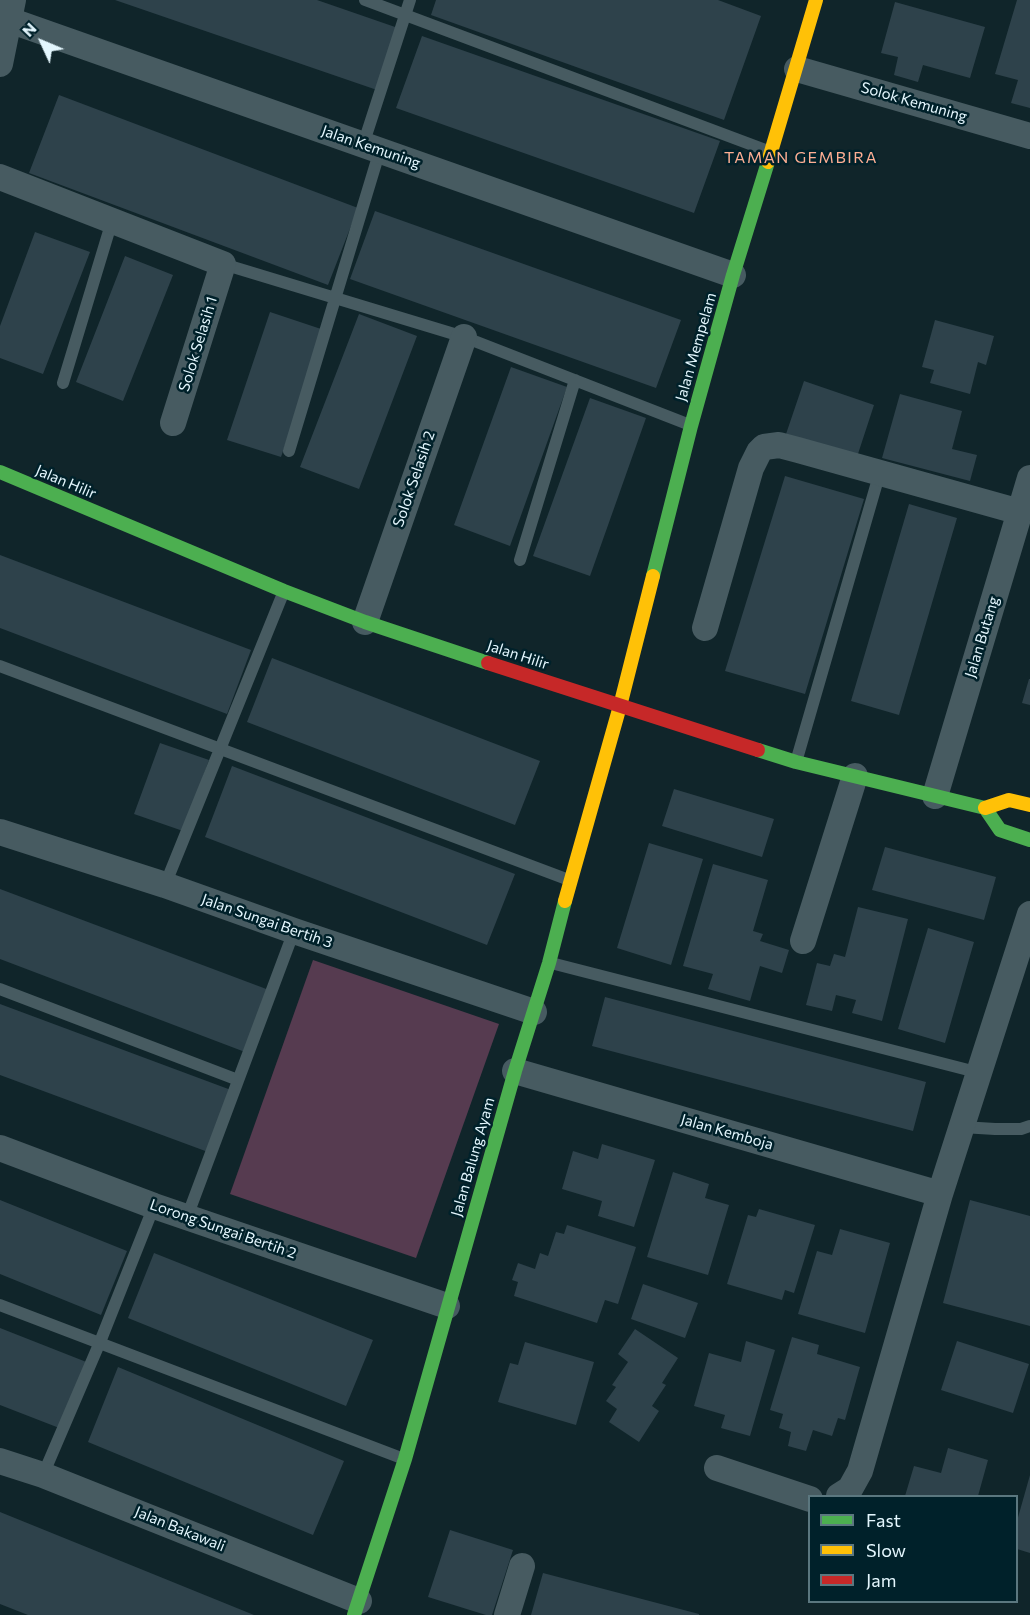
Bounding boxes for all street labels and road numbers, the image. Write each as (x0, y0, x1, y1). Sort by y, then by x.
street label: Solok Kemuning (859, 78, 969, 126)
street label: Jalan Kemuning (319, 122, 423, 172)
street label: Jalan Mempelam (672, 291, 720, 403)
street label: Solok Selasih 1 (175, 294, 221, 394)
street label: Solok Selasih 2 (389, 429, 439, 529)
street label: Jalan Hilir (33, 461, 99, 503)
street label: Jalan Butang (961, 594, 1003, 680)
street label: Jalan Hilir (485, 637, 551, 673)
street label: Jalan Sungai Bertih 3 (199, 890, 335, 952)
street label: Jalan Balung Ayam (447, 1095, 499, 1219)
street label: Jalan Kemboja (679, 1110, 775, 1154)
street label: Lorong Sungai Bertih 2 (147, 1195, 299, 1263)
street label: Jalan Bakawali (132, 1503, 228, 1555)

